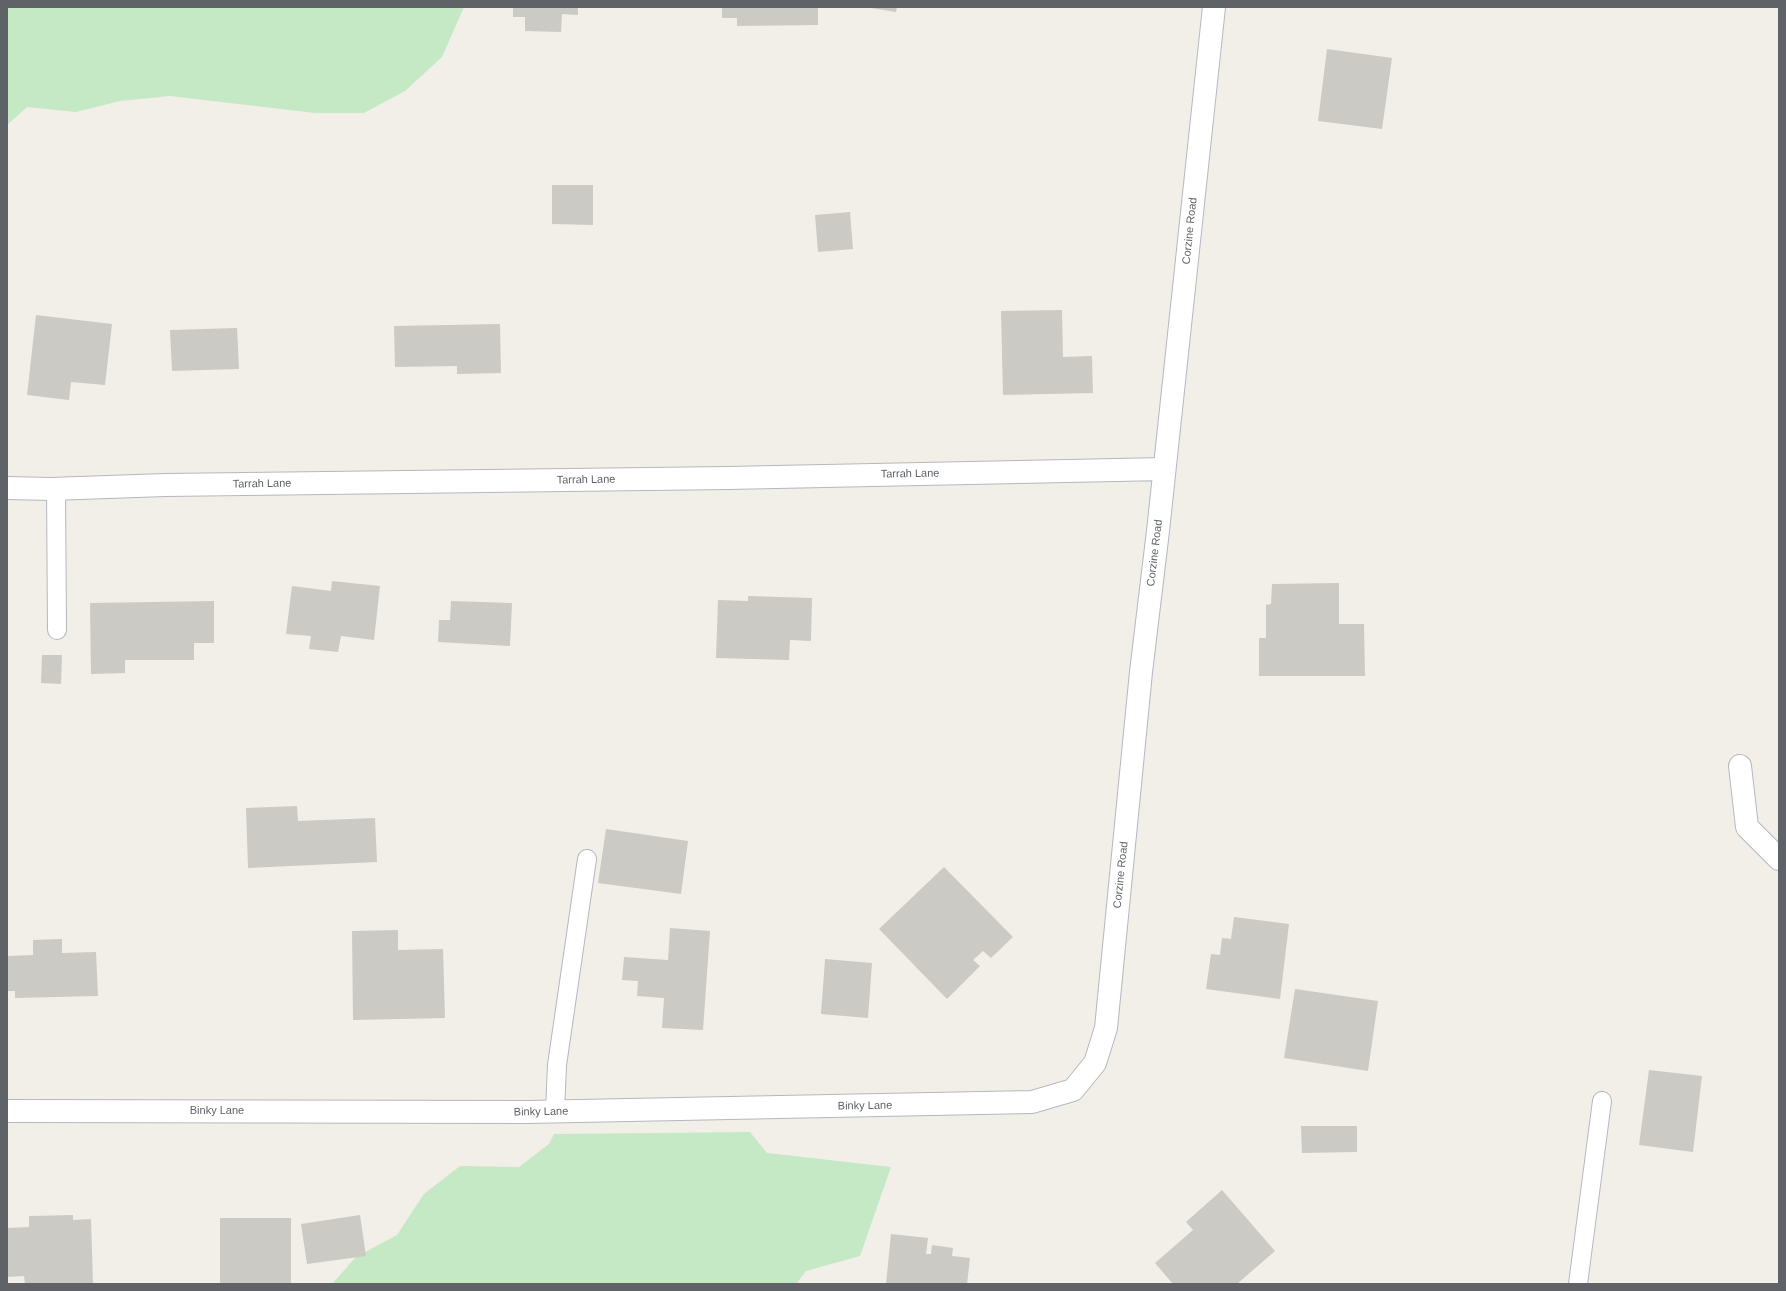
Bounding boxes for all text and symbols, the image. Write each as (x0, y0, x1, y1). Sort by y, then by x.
street label: Corzine Road (1180, 197, 1200, 265)
street label: Tarrah Lane (881, 467, 939, 481)
street label: Tarrah Lane (557, 473, 615, 487)
street label: Tarrah Lane (233, 477, 291, 491)
street label: Corzine Road (1144, 519, 1166, 587)
street label: Corzine Road (1111, 841, 1131, 909)
street label: Binky Lane (838, 1099, 892, 1113)
street label: Binky Lane (190, 1104, 244, 1118)
street label: Binky Lane (514, 1105, 568, 1119)

